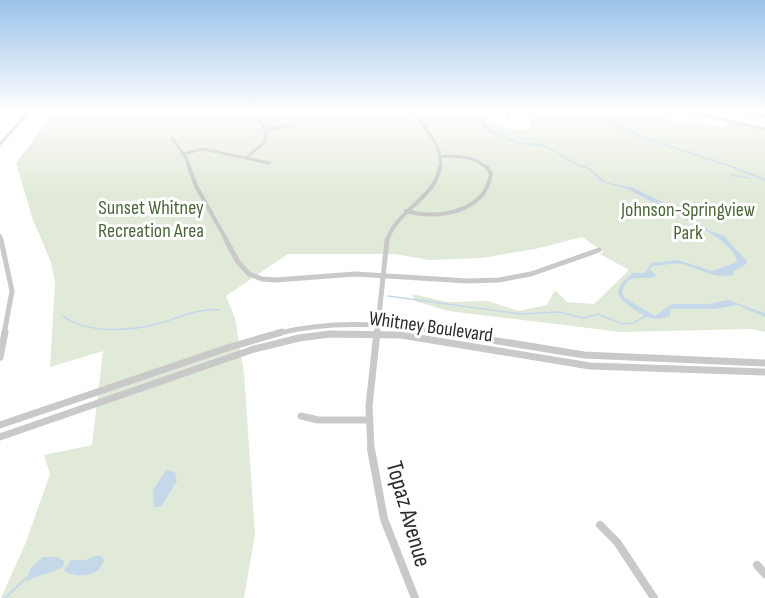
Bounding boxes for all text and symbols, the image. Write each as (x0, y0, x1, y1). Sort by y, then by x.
park label: Sunset Whitney Recreation Area (98, 196, 204, 243)
park label: Johnson-Springview Park (620, 198, 755, 245)
street label: Whitney Boulevard (367, 306, 494, 348)
street label: Topaz Avenue (380, 458, 437, 570)

